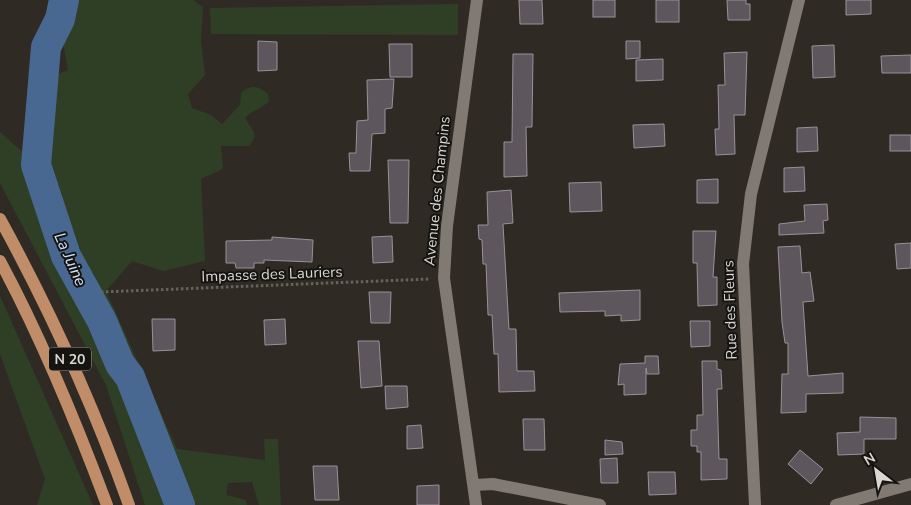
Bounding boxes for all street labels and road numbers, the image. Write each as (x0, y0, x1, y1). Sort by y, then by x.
street label: Avenue des Champins (419, 115, 455, 267)
street label: Rue des Fleurs (718, 260, 742, 360)
street label: Impasse des Lauriers (201, 262, 343, 286)
road number: N 20 (49, 348, 91, 370)

